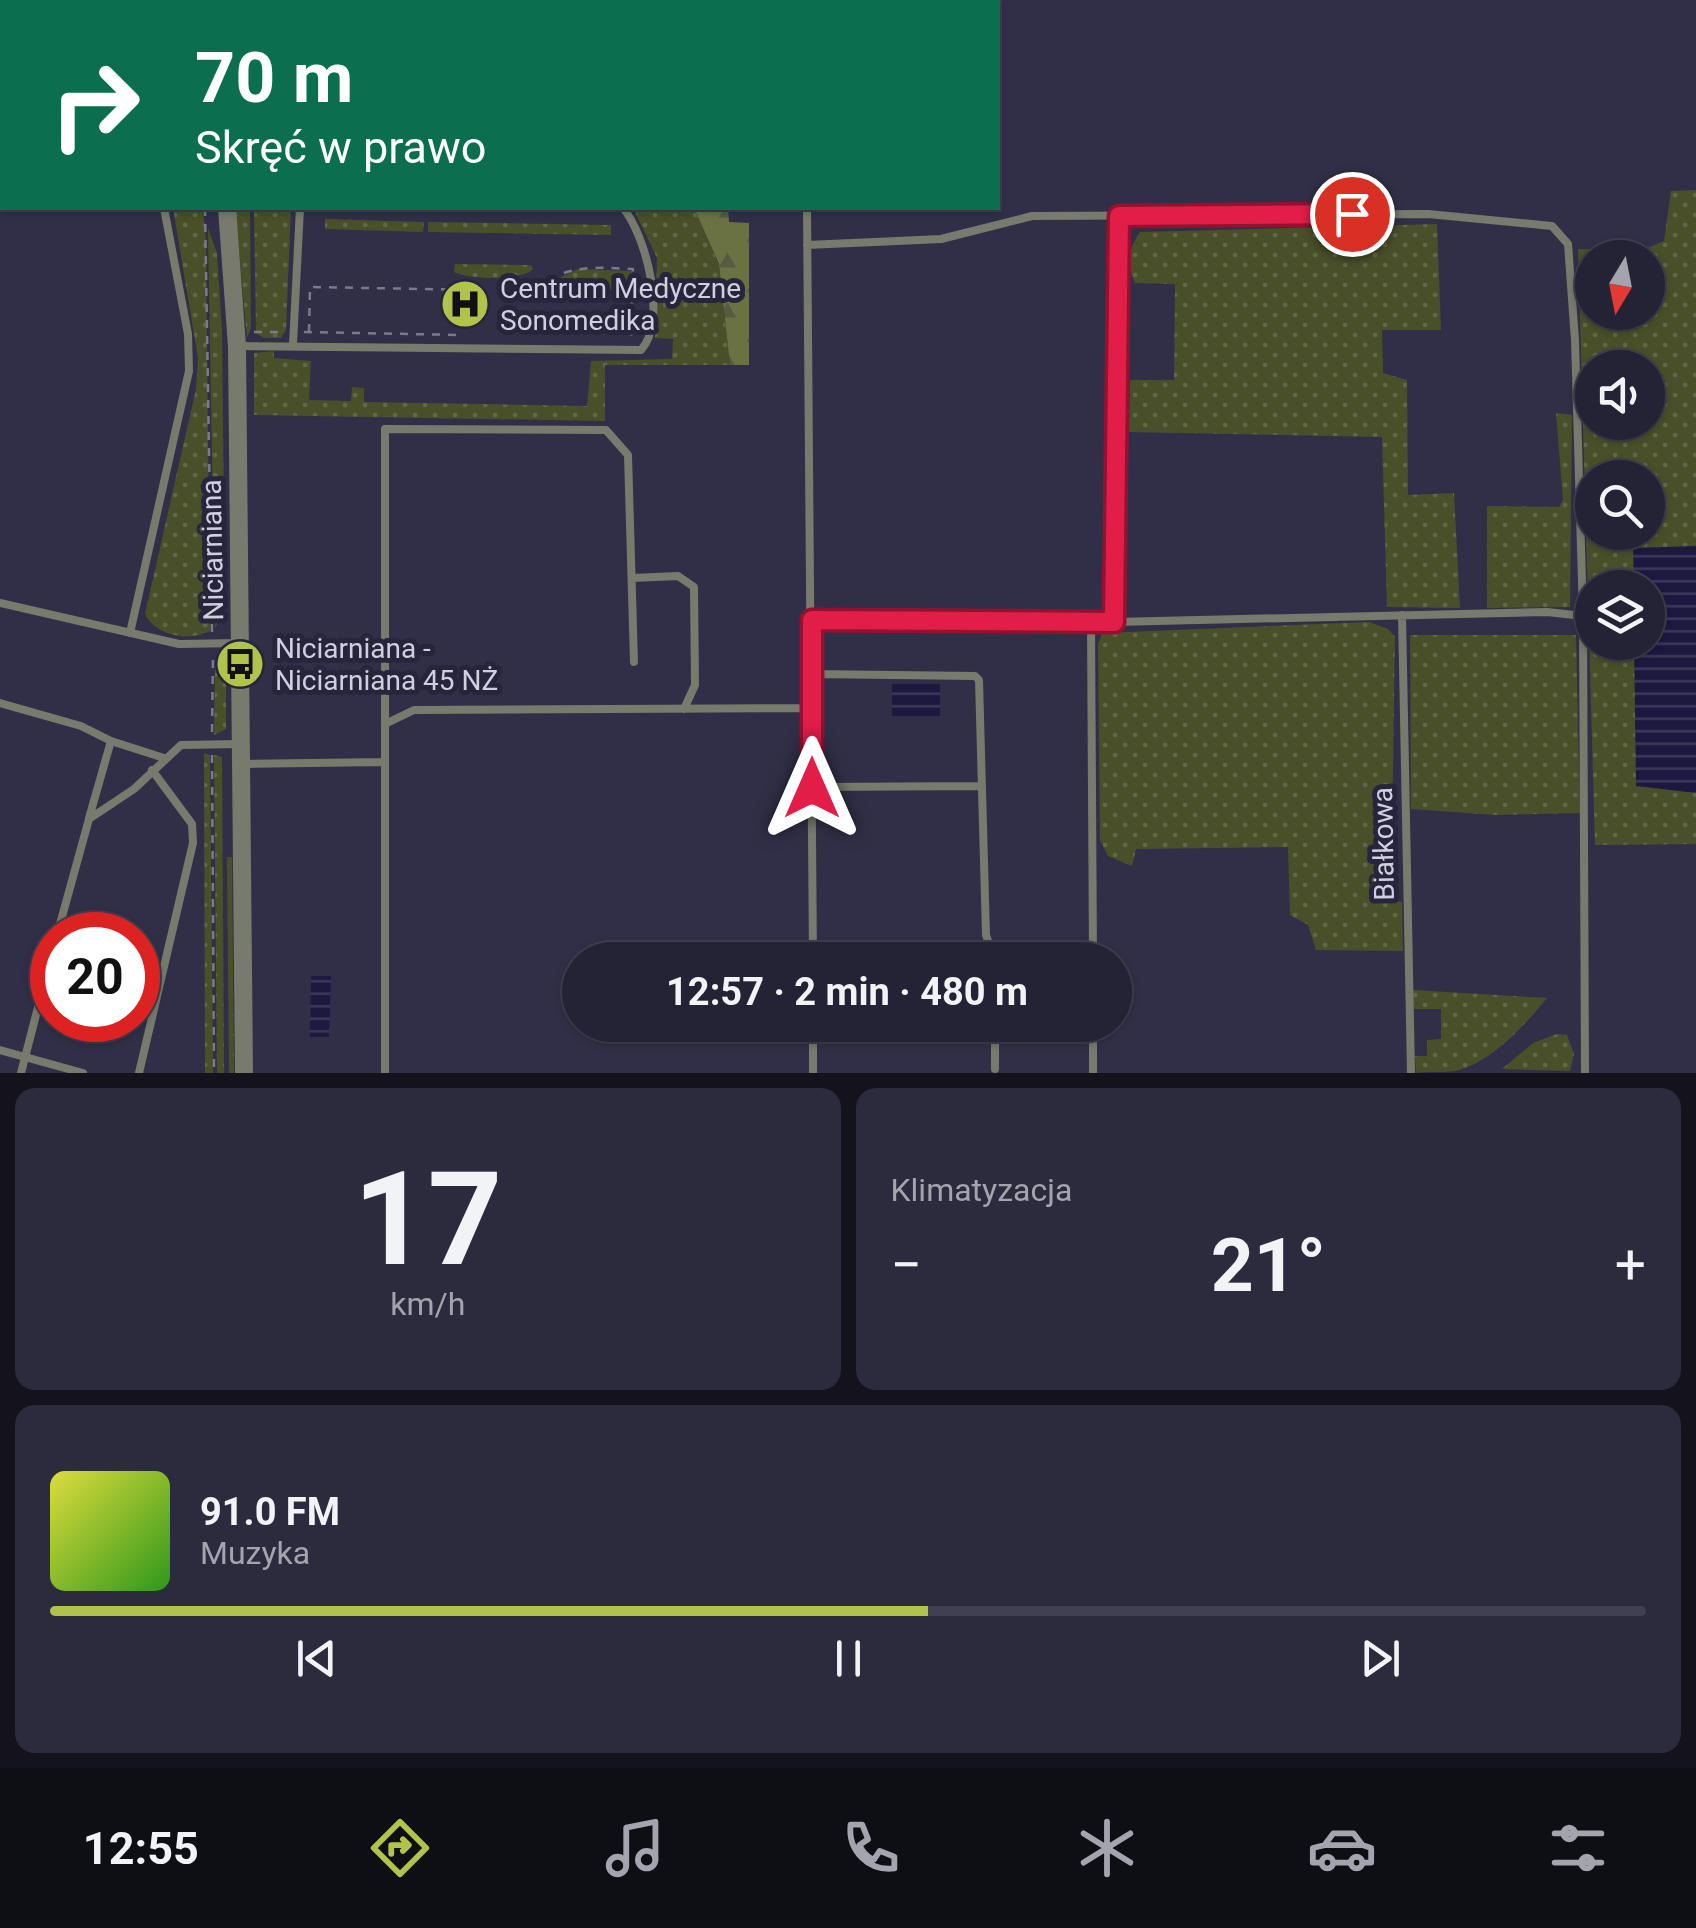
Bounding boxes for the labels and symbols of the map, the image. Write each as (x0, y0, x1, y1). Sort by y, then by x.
pin (1310, 172, 1395, 257)
north arrow (1575, 240, 1665, 330)
place label: Centrum Medyczne Sonomedika (500, 272, 741, 337)
hospital icon: Centrum Medyczne Sonomedika (439, 278, 491, 330)
street label: Niciarniana (195, 479, 230, 621)
place label: Niciarniana - Niciarniana 45 NŻ (275, 632, 498, 697)
bus stop icon: Niciarniana - Niciarniana 45 NŻ (214, 638, 266, 690)
position arrow (760, 736, 864, 840)
street label: Białkowa (1366, 787, 1401, 901)
speed limit sign: 20 (30, 912, 160, 1042)

